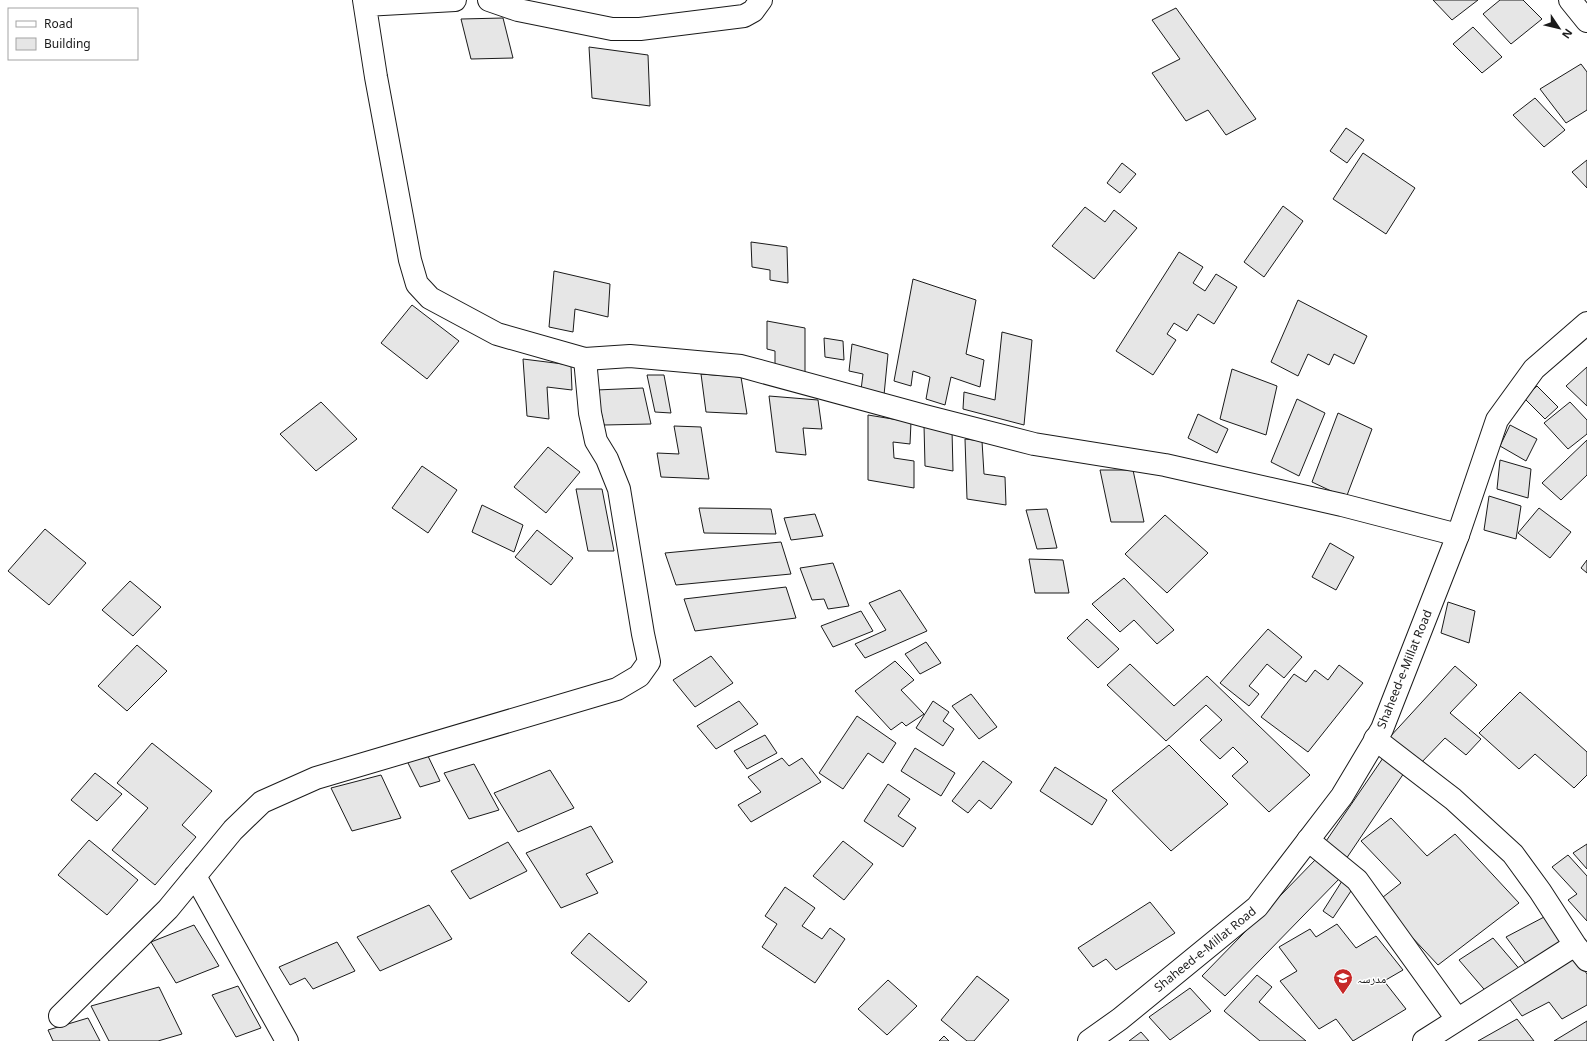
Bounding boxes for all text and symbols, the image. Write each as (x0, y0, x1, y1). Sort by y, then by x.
legend (8, 8, 138, 60)
north arrow (1539, 8, 1579, 48)
text: Road (44, 15, 73, 32)
text: N (1559, 26, 1576, 42)
text: Building (44, 35, 91, 52)
street label: Shaheed-e-Millat Road (1372, 607, 1436, 731)
street label: Shaheed-e-Millat Road (1150, 903, 1260, 995)
school or university icon: مدرسہ (1332, 967, 1354, 995)
place label: مدرسہ (1357, 970, 1386, 987)

